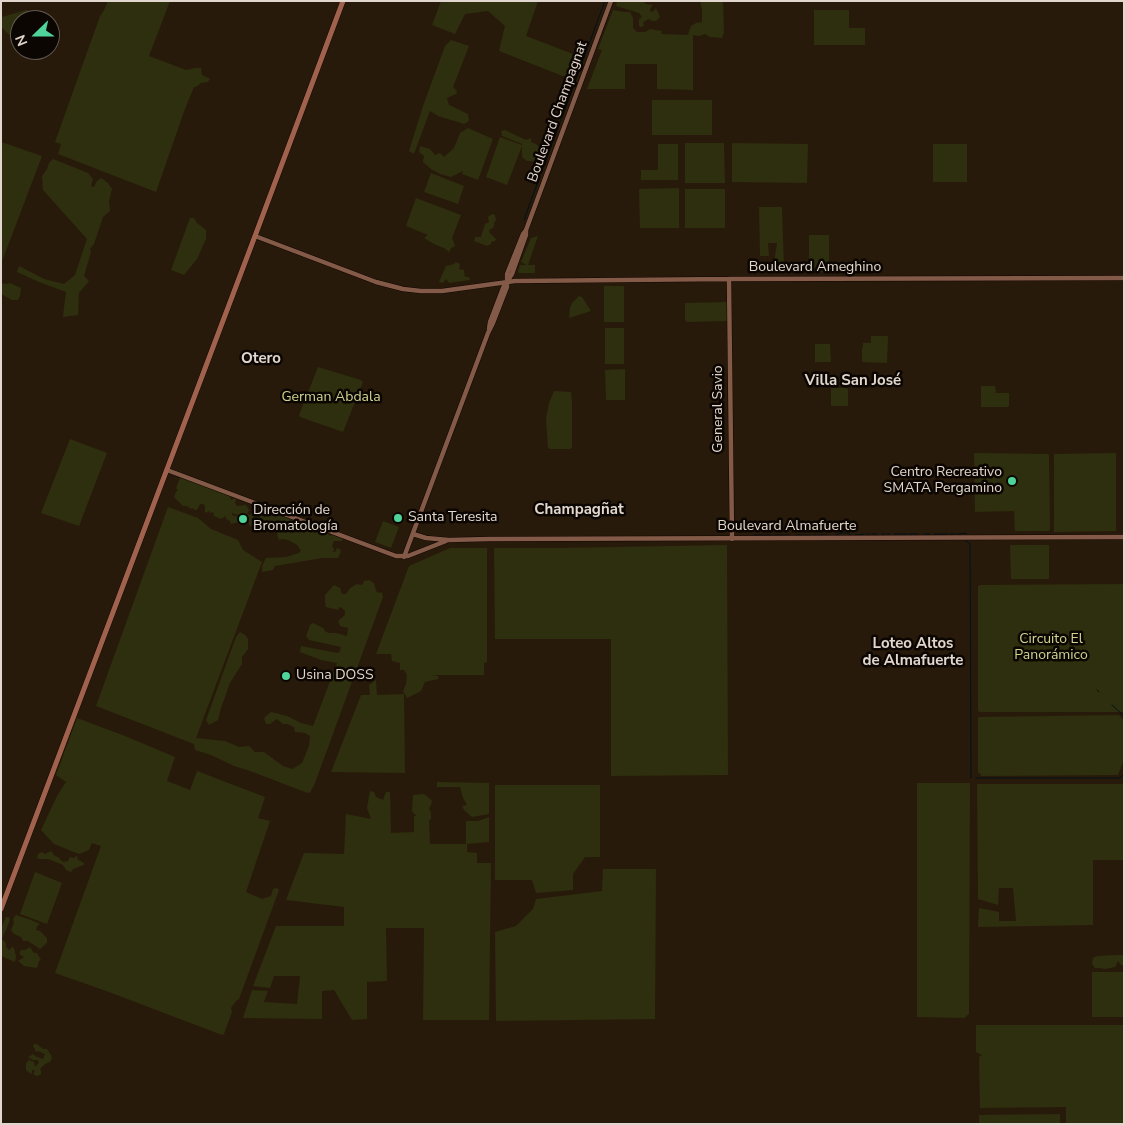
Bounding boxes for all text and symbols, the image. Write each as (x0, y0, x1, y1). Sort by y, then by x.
north arrow (10, 10, 60, 60)
text: N (11, 32, 32, 49)
street label: Boulevard Champagnat (525, 39, 591, 185)
street label: Boulevard Ameghino (749, 260, 881, 276)
district label: Otero (241, 350, 281, 368)
street label: General Savio (711, 365, 727, 453)
district label: Villa San José (805, 372, 901, 390)
park label: German Abdala (281, 390, 381, 406)
place label: Centro Recreativo SMATA Pergamino (884, 465, 1002, 498)
marker: Centro Recreativo SMATA Pergamino (1006, 475, 1018, 487)
district label: Champagñat (534, 501, 624, 519)
place label: Dirección de Bromatología (253, 503, 338, 536)
place label: Santa Teresita (408, 510, 497, 526)
marker: Santa Teresita (392, 512, 404, 524)
marker: Dirección de Bromatología (237, 513, 249, 525)
street label: Boulevard Almafuerte (717, 519, 857, 535)
park label: Circuito El Panorámico (1014, 632, 1088, 664)
district label: Loteo Altos de Almafuerte (863, 635, 963, 670)
place label: Usina DOSS (296, 668, 373, 684)
marker: Usina DOSS (280, 670, 292, 682)

